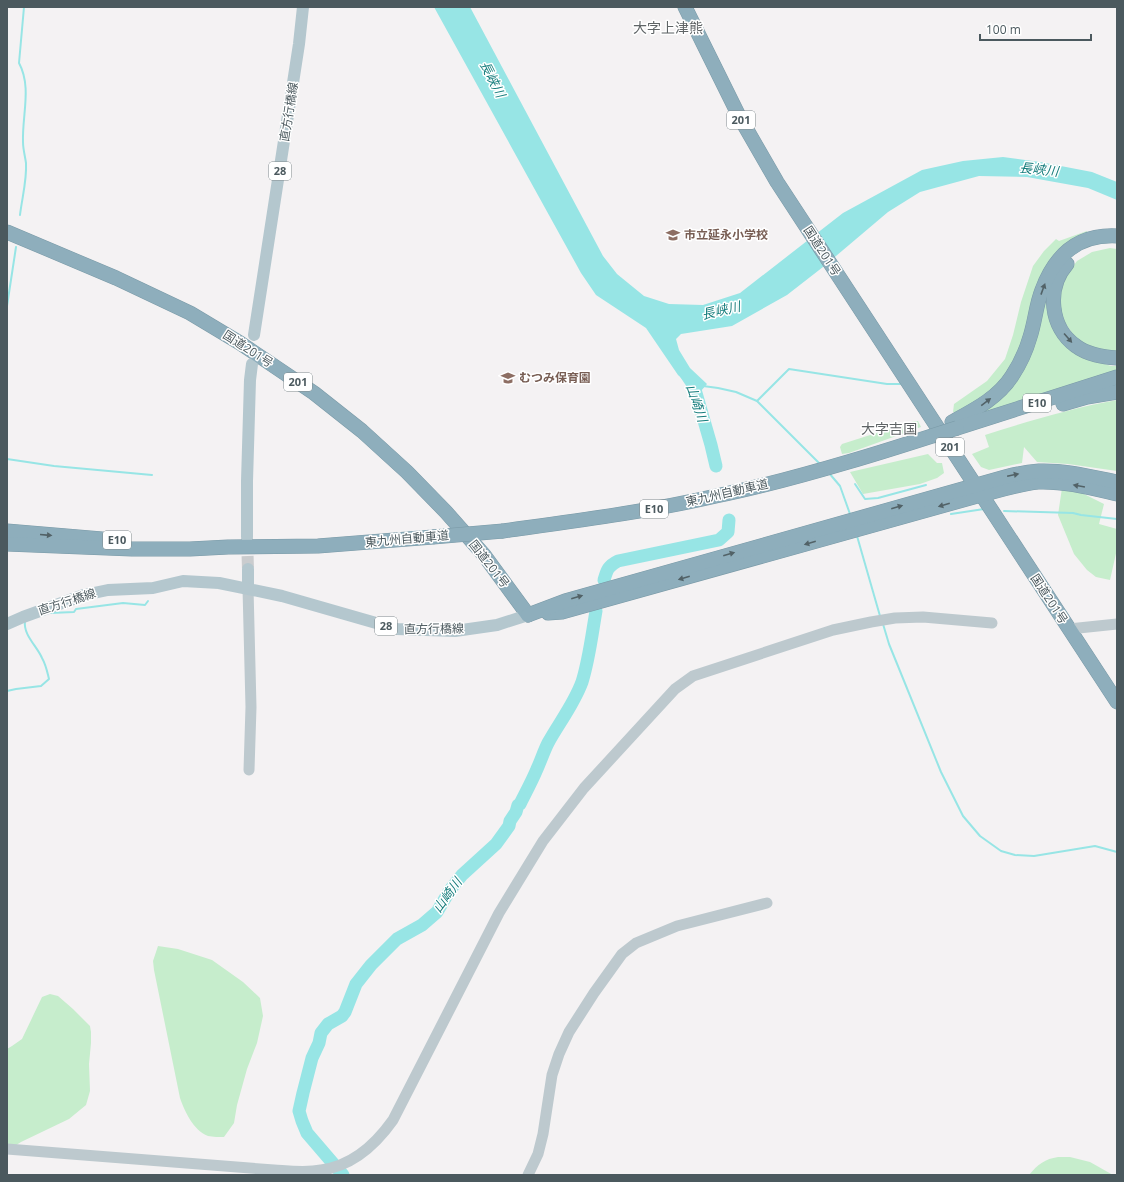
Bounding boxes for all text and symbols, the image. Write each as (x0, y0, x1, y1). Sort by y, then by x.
scale bar (980, 16, 1091, 42)
district label: 大字上津熊 (633, 18, 703, 37)
text: 100 m (986, 21, 1021, 38)
water label: 長峡川 (476, 58, 511, 102)
street label: 直方行橋線 (275, 81, 302, 143)
road number: 201 (727, 111, 755, 129)
water label: 長峡川 (1019, 158, 1061, 180)
road number: 28 (269, 162, 291, 180)
street label: 国道201号 (800, 222, 845, 279)
place label: 市立延永小学校 (684, 226, 768, 243)
school or university icon: 市立延永小学校 (665, 227, 681, 243)
one-way arrow (1040, 283, 1046, 295)
water label: 長峡川 (700, 296, 744, 323)
street label: 国道201号 (220, 326, 277, 371)
one-way arrow (1063, 332, 1072, 343)
place label: むつみ保育園 (519, 369, 591, 386)
school or university icon: むつみ保育園 (500, 370, 516, 386)
road number: 201 (284, 373, 312, 391)
water label: 山崎川 (682, 382, 713, 426)
road number: E10 (1023, 394, 1051, 412)
one-way arrow (980, 398, 991, 406)
district label: 大字吉国 (861, 419, 917, 438)
road number: 201 (936, 438, 964, 456)
one-way arrow (1007, 471, 1019, 477)
street label: 東九州自動車道 (684, 475, 770, 510)
one-way arrow (1073, 483, 1085, 489)
road number: E10 (640, 500, 668, 518)
one-way arrow (938, 503, 950, 509)
one-way arrow (890, 504, 903, 510)
street label: 東九州自動車道 (364, 526, 450, 551)
one-way arrow (40, 531, 52, 538)
road number: E10 (103, 531, 131, 549)
street label: 国道201号 (465, 536, 514, 591)
one-way arrow (803, 540, 815, 546)
one-way arrow (723, 551, 736, 557)
street label: 国道201号 (1027, 570, 1072, 627)
one-way arrow (678, 575, 690, 581)
street label: 直方行橋線 (36, 584, 98, 619)
one-way arrow (572, 594, 584, 600)
road number: 28 (375, 617, 397, 635)
street label: 直方行橋線 (404, 619, 464, 638)
water label: 山崎川 (428, 872, 467, 916)

